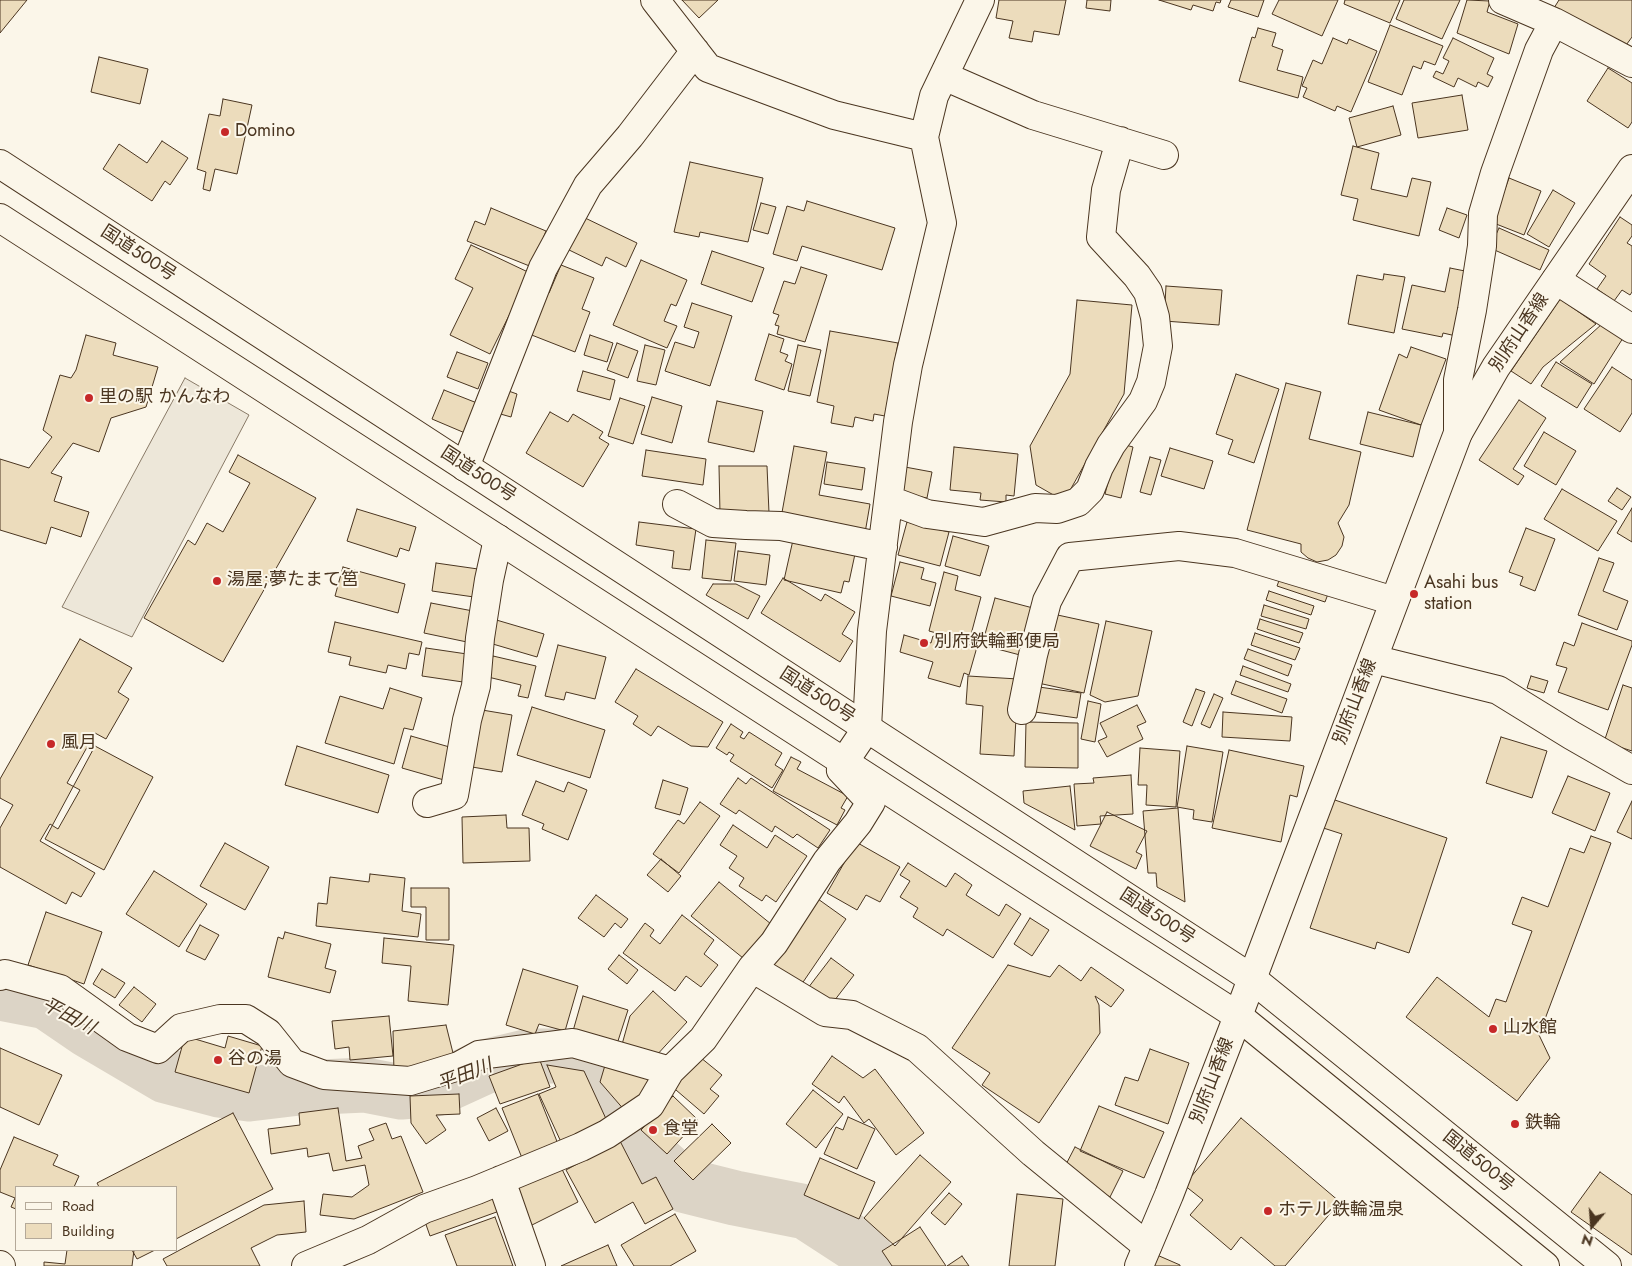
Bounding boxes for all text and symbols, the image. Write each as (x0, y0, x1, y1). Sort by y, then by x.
place label: Domino (235, 121, 295, 143)
marker: Domino (219, 126, 231, 138)
street label: 国道500号 (96, 222, 180, 286)
street label: 別府山香線 (1486, 290, 1554, 376)
place label: 里の駅 かんなわ (99, 387, 230, 409)
marker: 里の駅 かんなわ (83, 392, 95, 404)
street label: 国道500号 (436, 443, 520, 507)
place label: 湯屋;夢たまて筥 (227, 570, 359, 592)
place label: Asahi bus station (1424, 573, 1498, 616)
marker: 湯屋;夢たまて筥 (211, 575, 223, 587)
marker: Asahi bus station (1408, 588, 1420, 600)
place label: 別府鉄輪郵便局 (934, 632, 1060, 654)
marker: 別府鉄輪郵便局 (918, 637, 930, 649)
street label: 別府山香線 (1330, 656, 1382, 748)
street label: 国道500号 (775, 664, 859, 728)
place label: 風月 (61, 733, 97, 755)
marker: 風月 (45, 738, 57, 750)
street label: 国道500号 (1115, 885, 1199, 949)
water label: 平田川 (37, 994, 99, 1040)
place label: 山水館 (1503, 1018, 1557, 1040)
marker: 山水館 (1487, 1023, 1499, 1035)
street label: 別府山香線 (1187, 1035, 1239, 1127)
place label: 谷の湯 (228, 1049, 282, 1071)
marker: 谷の湯 (212, 1054, 224, 1066)
water label: 平田川 (434, 1055, 496, 1097)
place label: 鉄輪 (1525, 1113, 1561, 1135)
marker: 鉄輪 (1509, 1118, 1521, 1130)
place label: 食堂 (663, 1119, 699, 1141)
marker: 食堂 (647, 1124, 659, 1136)
street label: 国道500号 (1438, 1127, 1518, 1197)
legend (15, 1186, 178, 1251)
text: Road (62, 1195, 94, 1217)
place label: ホテル鉄輪温泉 (1278, 1200, 1404, 1222)
north arrow (1567, 1201, 1617, 1251)
marker: ホテル鉄輪温泉 (1262, 1205, 1274, 1217)
text: Building (62, 1220, 114, 1242)
text: N (1579, 1229, 1596, 1251)

